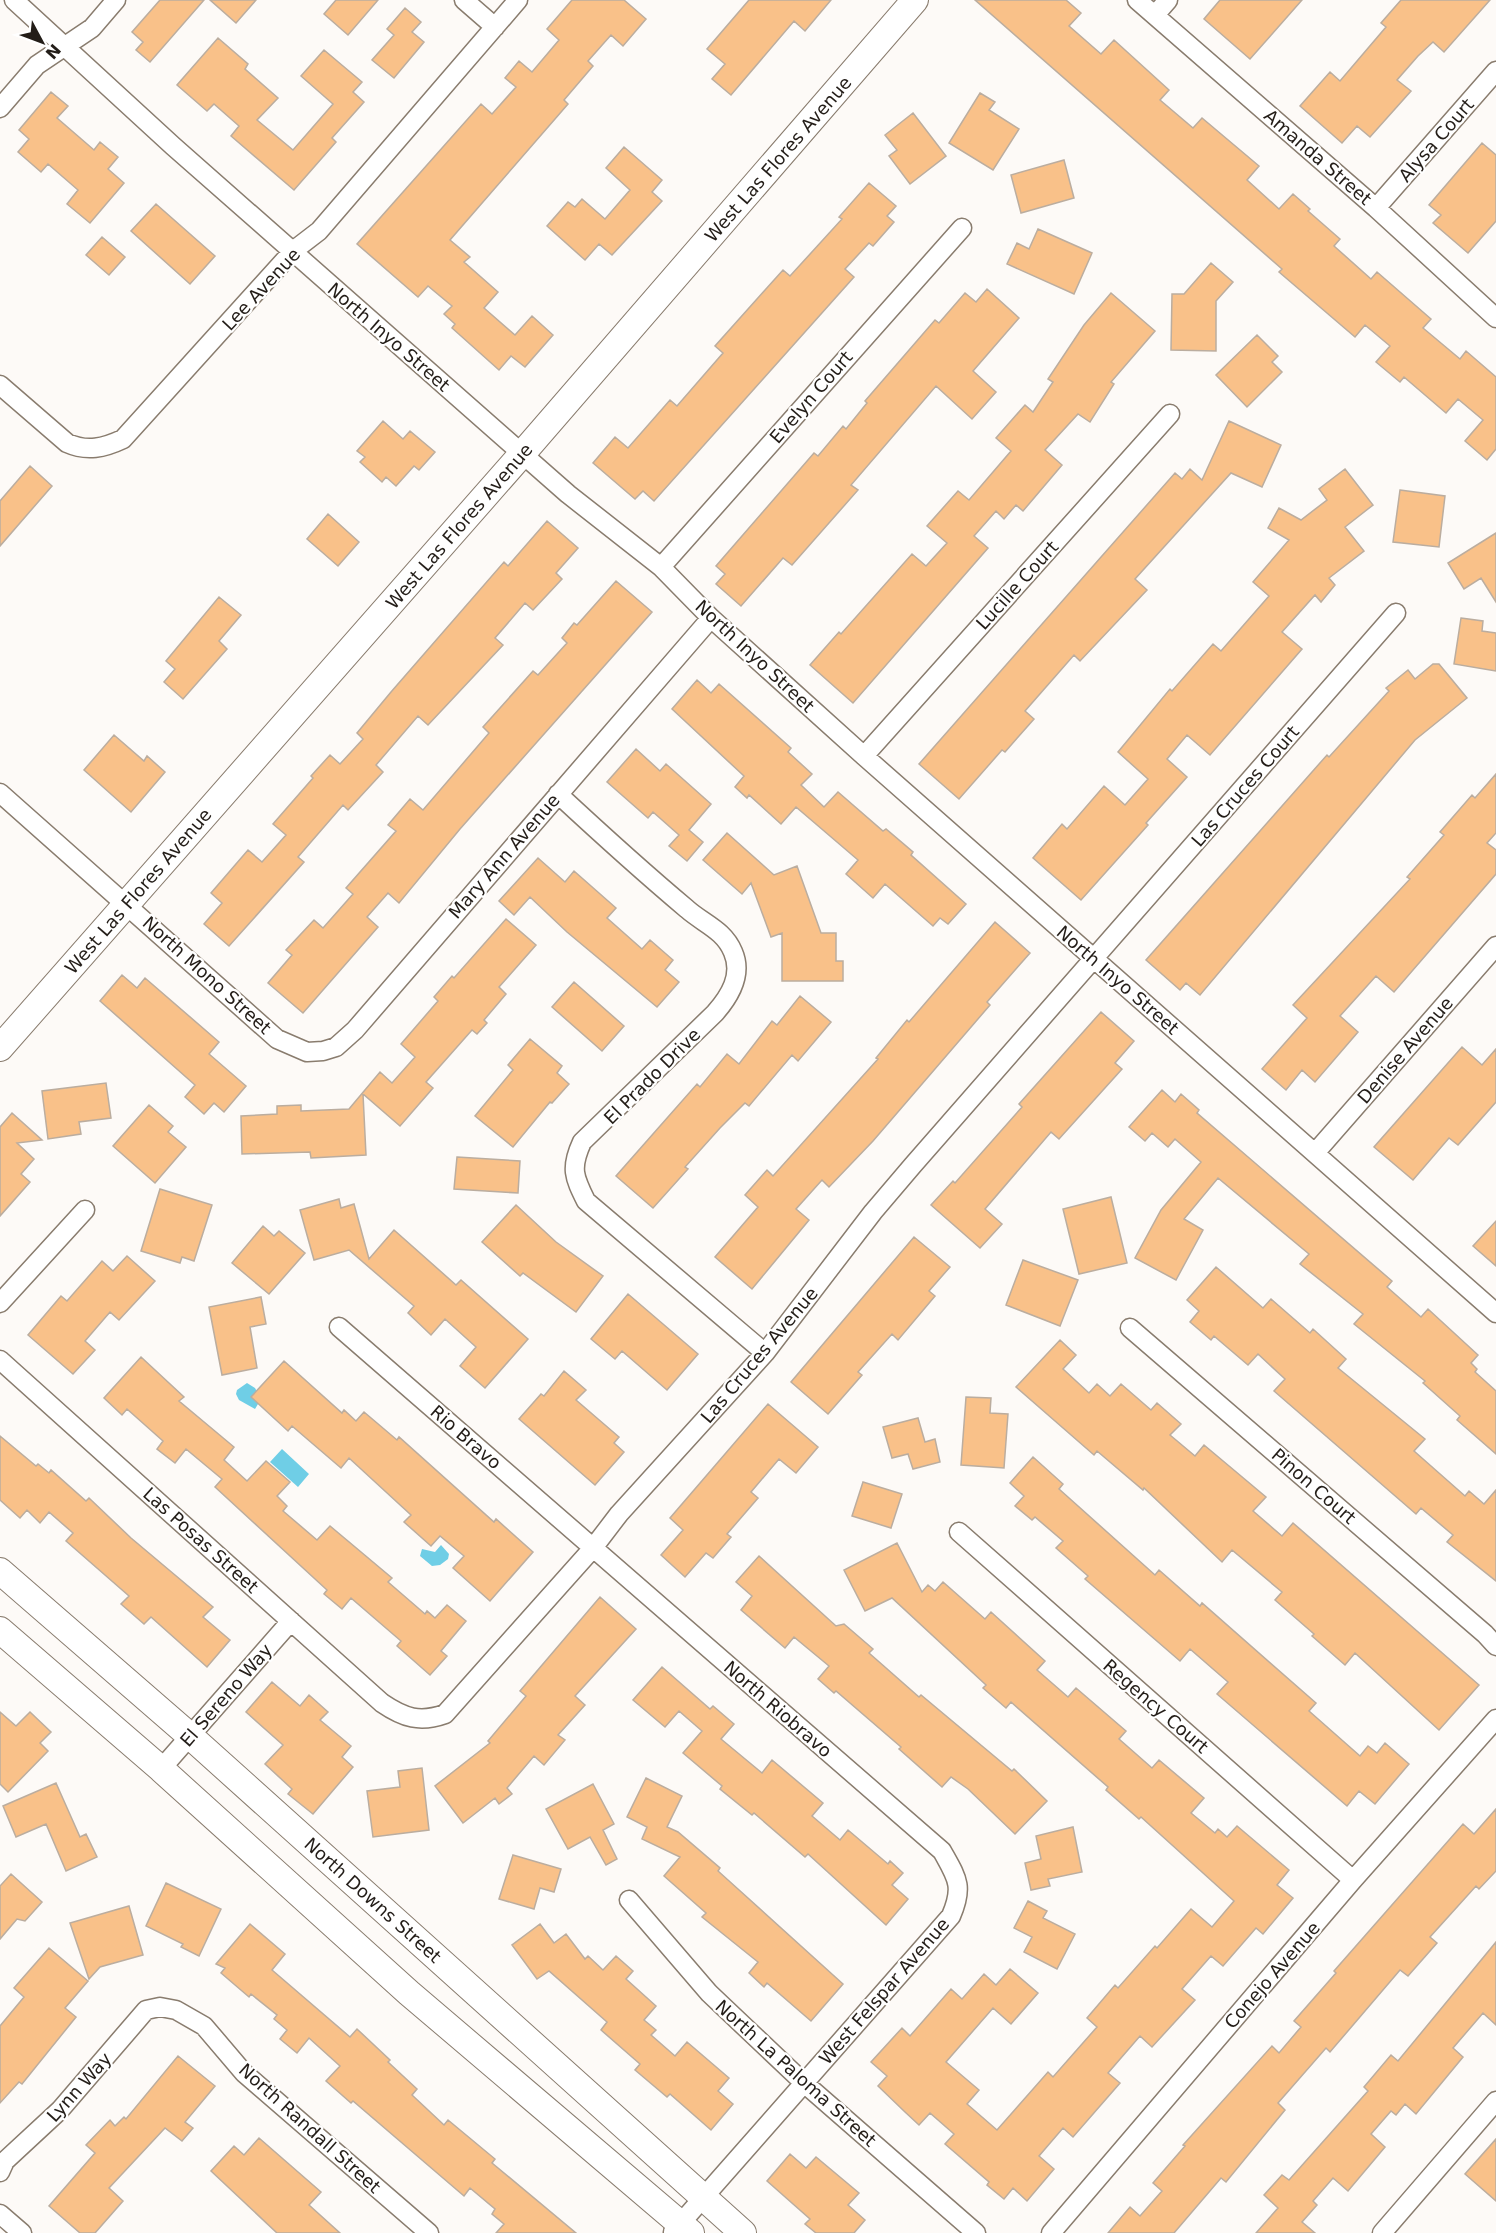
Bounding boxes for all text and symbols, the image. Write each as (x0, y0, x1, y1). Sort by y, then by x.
north arrow (12, 12, 72, 72)
text: N (41, 40, 65, 63)
street label: West Las Flores Avenue (700, 72, 856, 246)
street label: Alysa Court (1394, 94, 1478, 186)
street label: Amanda Street (1260, 105, 1376, 209)
street label: Lee Avenue (218, 244, 304, 334)
street label: North Inyo Street (324, 278, 454, 396)
street label: Evelyn Court (765, 347, 857, 447)
street label: West Las Flores Avenue (381, 439, 537, 613)
street label: Lucille Court (972, 536, 1062, 634)
street label: North Inyo Street (691, 596, 819, 716)
street label: Las Cruces Court (1187, 721, 1303, 851)
street label: Mary Ann Avenue (444, 789, 564, 923)
street label: West Las Flores Avenue (60, 804, 216, 978)
street label: North Mono Street (138, 912, 276, 1038)
street label: North Inyo Street (1053, 921, 1183, 1039)
street label: Denise Avenue (1353, 992, 1457, 1108)
street label: El Prado Drive (600, 1024, 704, 1128)
street label: Las Cruces Avenue (696, 1283, 822, 1427)
street label: Rio Bravo (426, 1401, 506, 1473)
street label: Pinon Court (1268, 1444, 1360, 1528)
street label: Las Posas Street (139, 1483, 263, 1597)
street label: El Sereno Way (176, 1639, 277, 1751)
street label: Regency Court (1099, 1655, 1213, 1757)
street label: North Riobravo (720, 1656, 836, 1762)
street label: North Downs Street (300, 1833, 446, 1967)
street label: West Felspar Avenue (815, 1913, 953, 2069)
street label: Conejo Avenue (1220, 1917, 1324, 2033)
street label: North La Paloma Street (711, 1995, 881, 2151)
street label: Lynn Way (42, 2048, 116, 2126)
street label: North Randall Street (235, 2059, 385, 2197)

